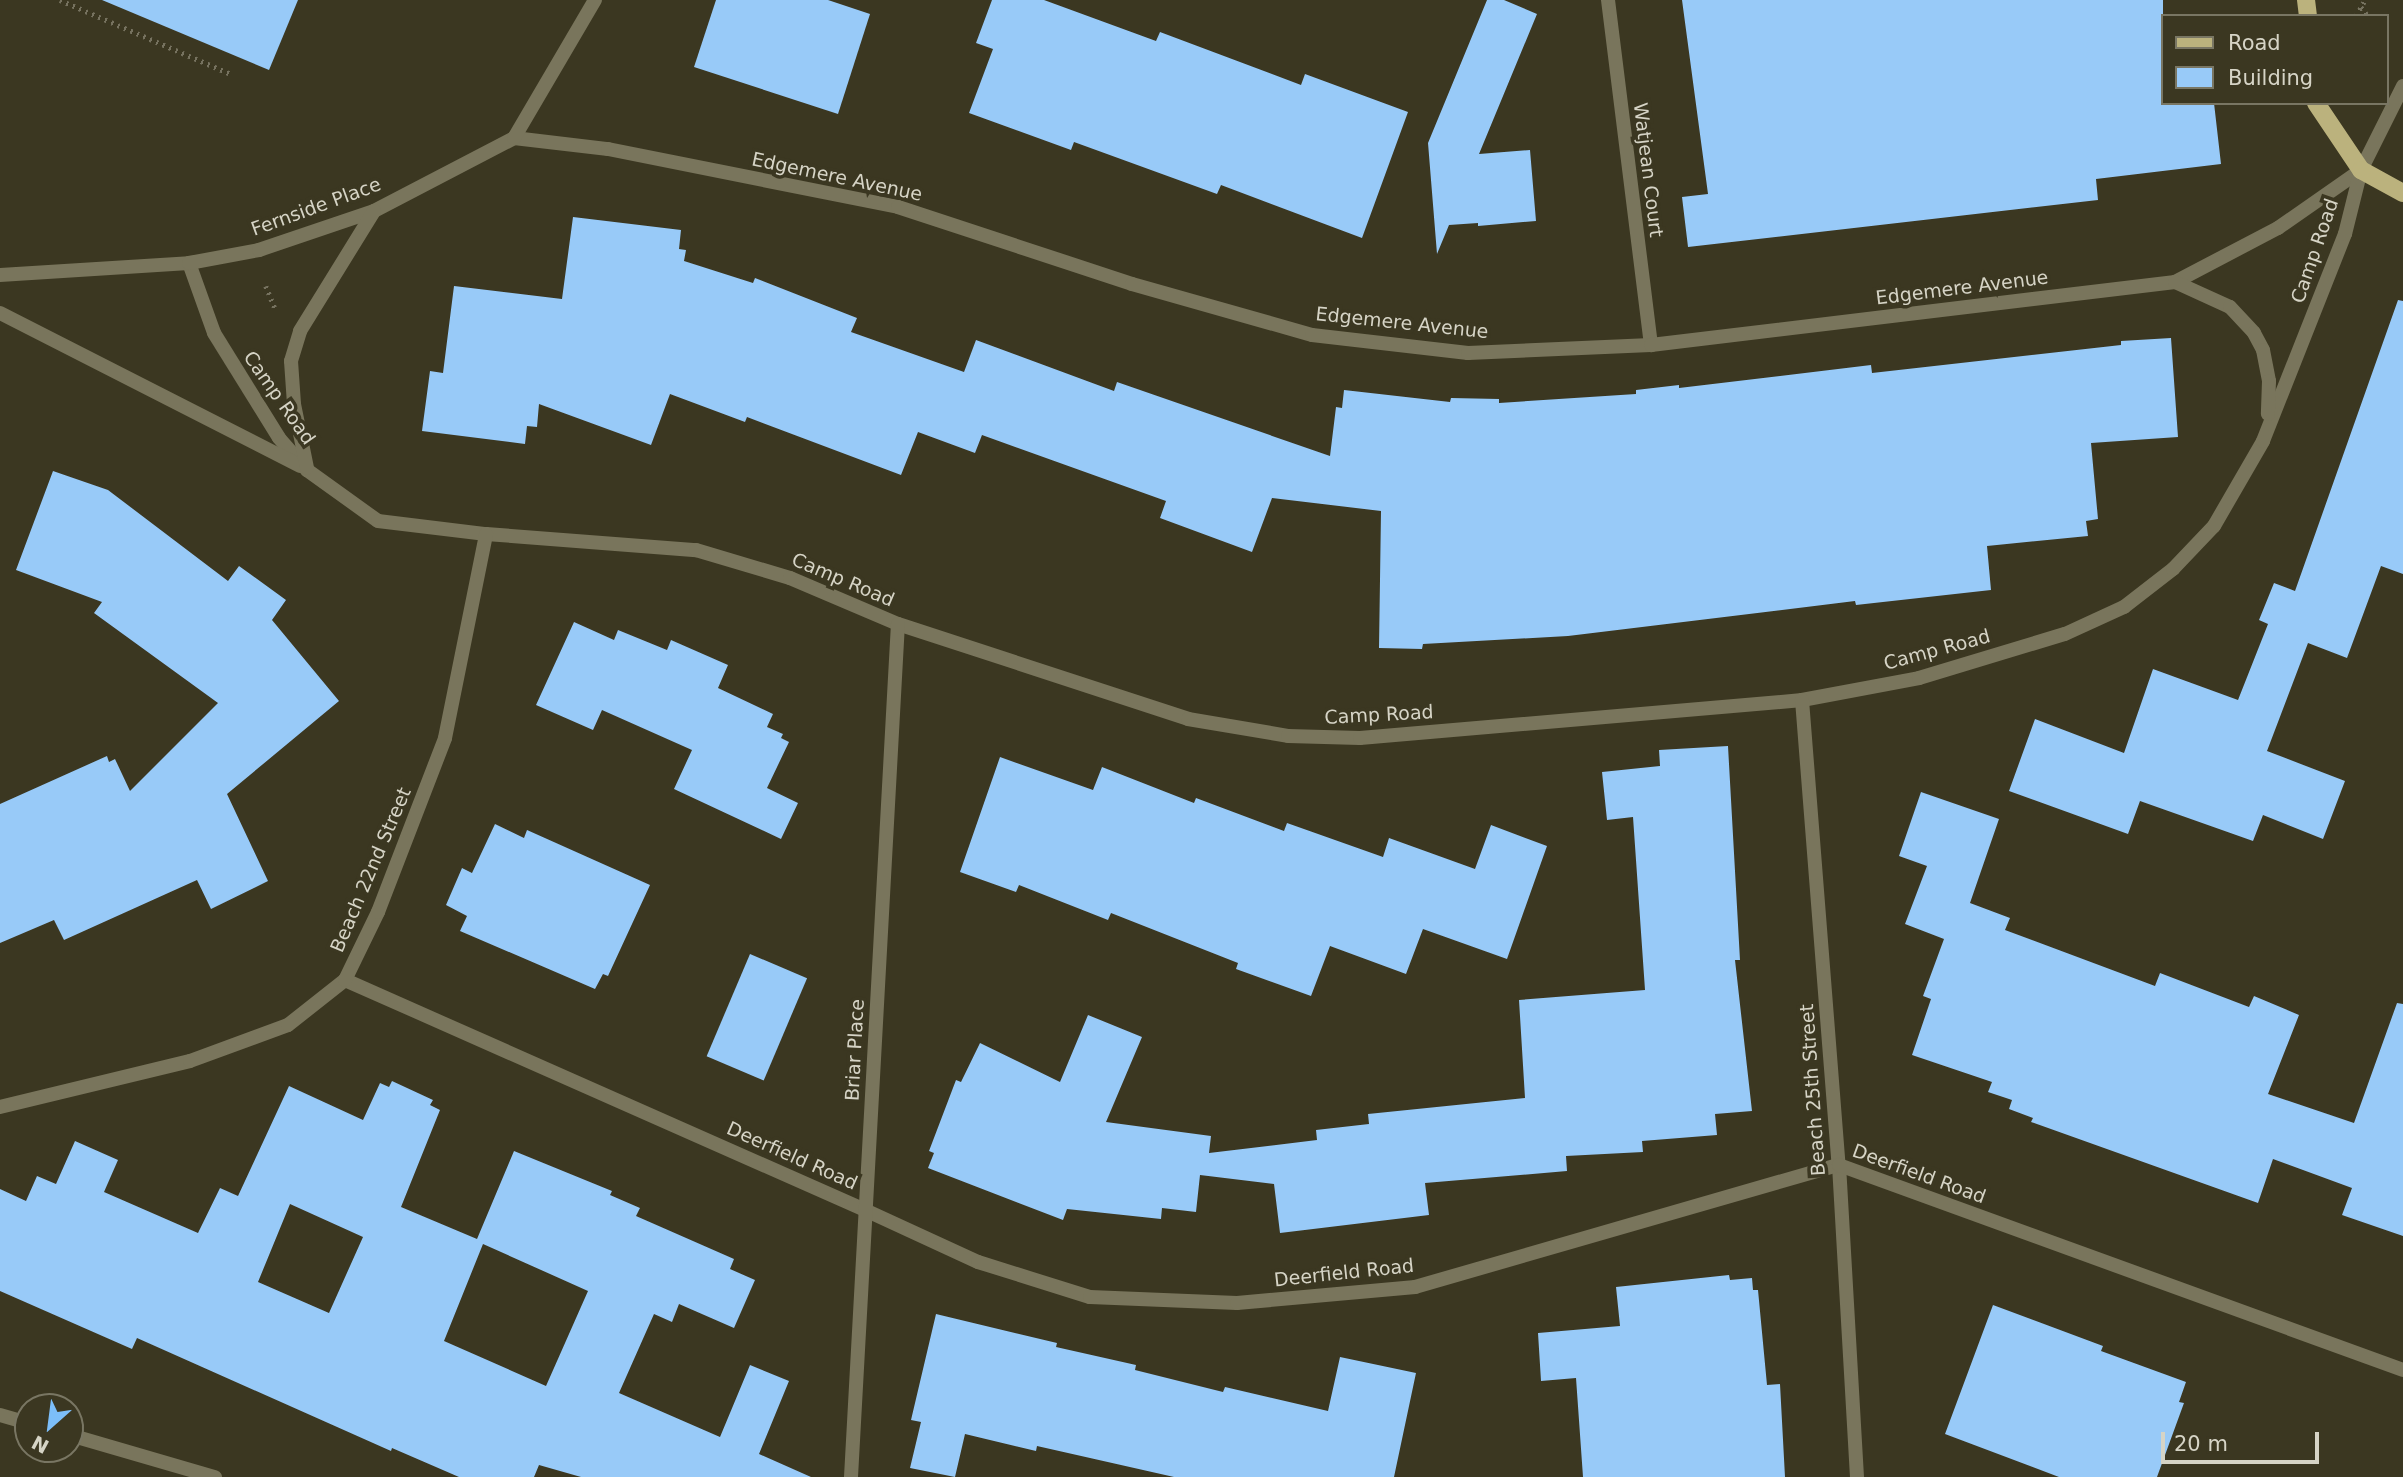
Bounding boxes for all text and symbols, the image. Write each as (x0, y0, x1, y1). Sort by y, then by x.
legend (2162, 14, 2389, 105)
text: Road (2228, 31, 2281, 55)
text: Building (2228, 66, 2313, 90)
street label: Watjean Court (1628, 101, 1668, 239)
street label: Edgemere Avenue (750, 148, 924, 206)
street label: Fernside Place (248, 173, 384, 241)
street label: Camp Road (2286, 196, 2344, 306)
street label: Edgemere Avenue (1874, 266, 2050, 310)
street label: Edgemere Avenue (1314, 303, 1490, 343)
street label: Camp Road (238, 347, 320, 449)
street label: Camp Road (788, 548, 898, 612)
street label: Camp Road (1881, 625, 1993, 675)
street label: Camp Road (1324, 701, 1434, 729)
street label: Beach 22nd Street (326, 784, 416, 956)
street label: Briar Place (841, 998, 869, 1102)
street label: Beach 25th Street (1796, 1003, 1830, 1177)
street label: Deerfield Road (723, 1117, 861, 1195)
street label: Deerfield Road (1849, 1139, 1989, 1209)
street label: Deerfield Road (1273, 1254, 1415, 1292)
north arrow (14, 1393, 84, 1463)
scale bar (2165, 1418, 2322, 1462)
text: N (28, 1431, 52, 1458)
text: 20 m (2174, 1432, 2228, 1456)

